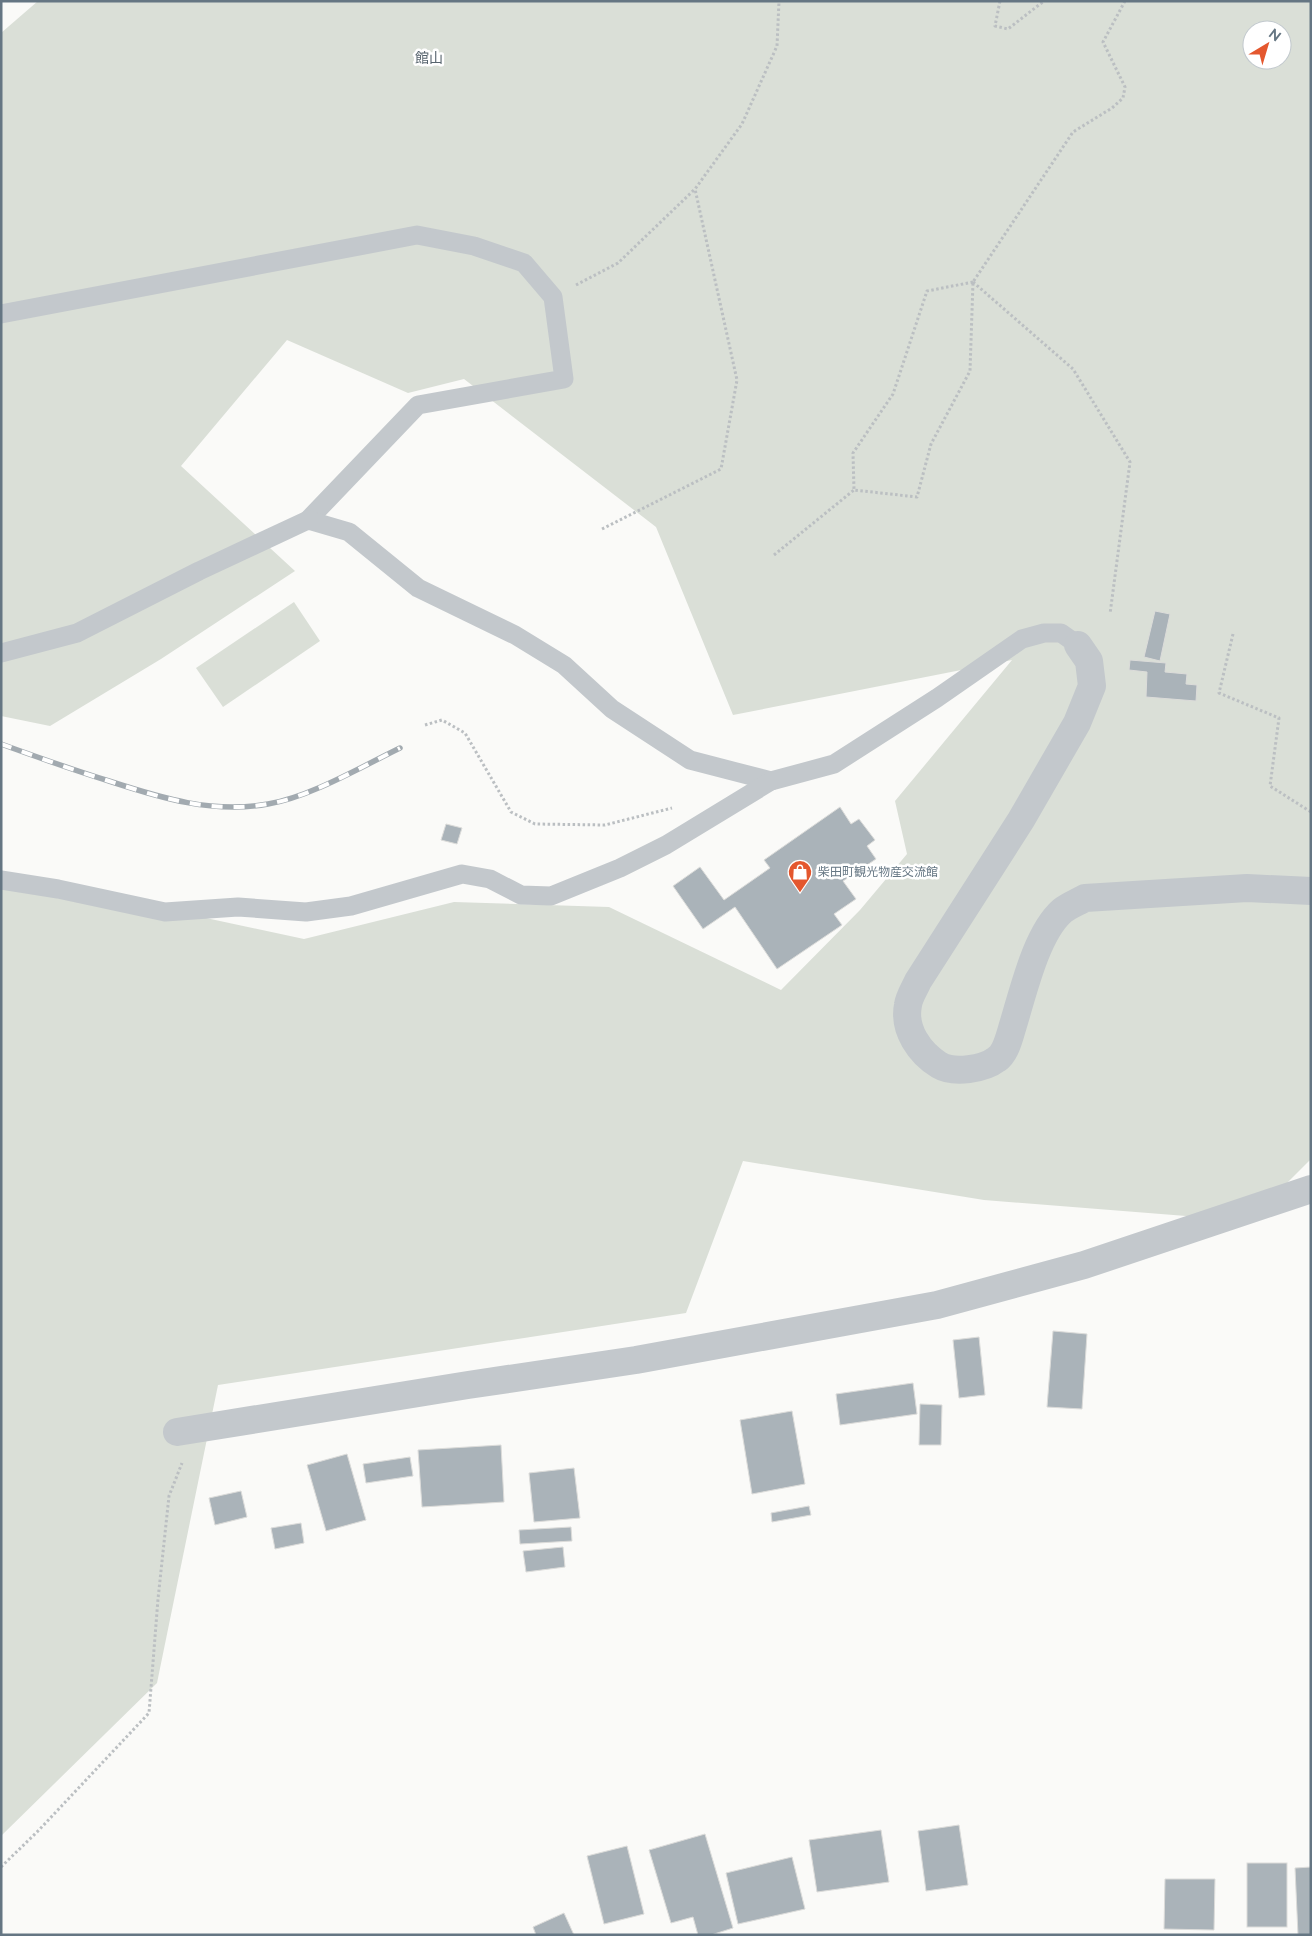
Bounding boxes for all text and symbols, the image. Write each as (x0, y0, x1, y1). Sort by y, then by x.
north arrow (1242, 20, 1292, 70)
text: N (1266, 25, 1284, 44)
district label: 館山 (415, 50, 443, 66)
shop icon: 柴田町観光物産交流館 (787, 859, 813, 893)
place label: 柴田町観光物産交流館 (818, 865, 938, 879)

